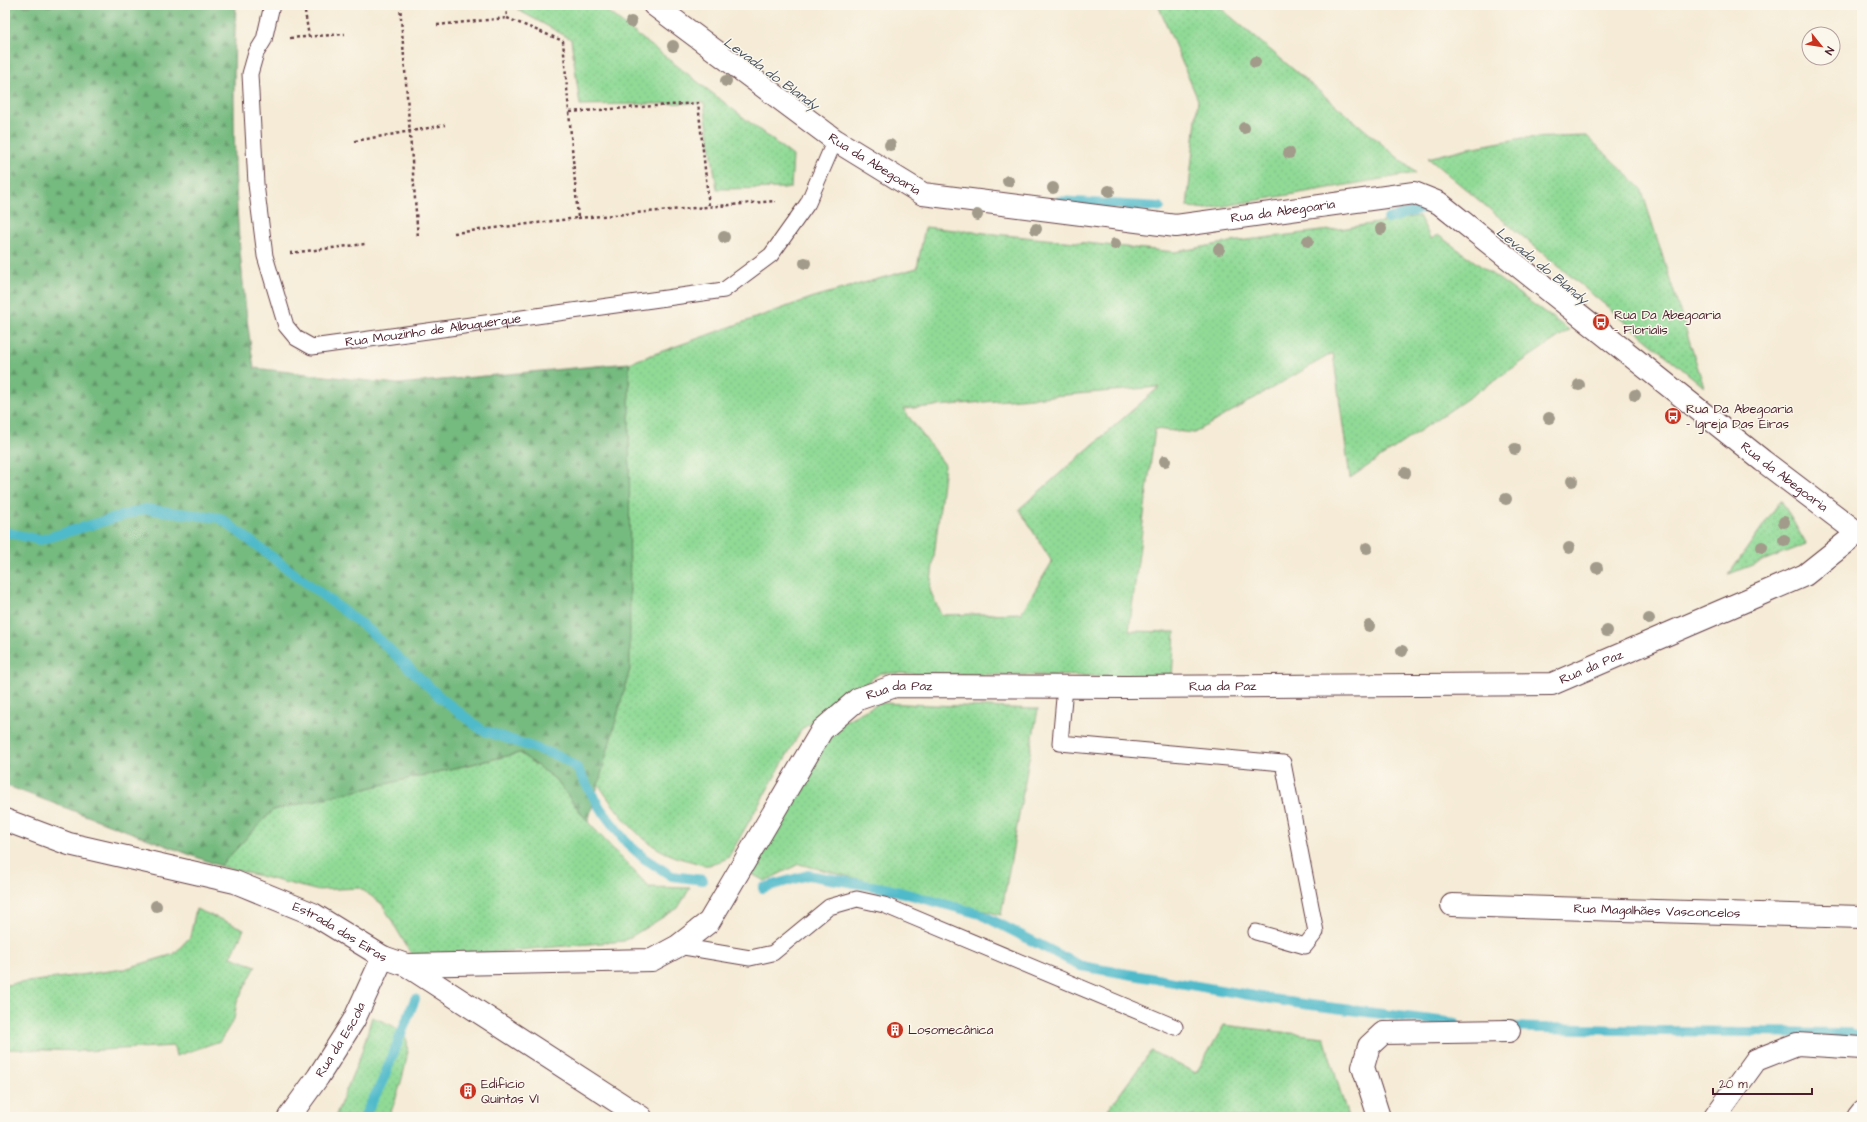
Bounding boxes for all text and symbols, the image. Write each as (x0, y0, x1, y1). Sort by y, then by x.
north arrow (1801, 26, 1841, 66)
water label: Levada do Blandy (719, 33, 824, 116)
text: N (1821, 44, 1837, 58)
street label: Rua da Abegoaria (824, 129, 924, 200)
street label: Rua da Abegoaria (1229, 195, 1337, 227)
water label: Levada do Blandy (1492, 223, 1593, 310)
place label: Rua Da Abegoaria - Florialis (1614, 306, 1721, 339)
street label: Rua Mouzinho de Albuquerque (344, 309, 522, 351)
bus stop icon: Rua Da Abegoaria - Florialis (1591, 312, 1611, 332)
place label: Rua Da Abegoaria - Igreja Das Eiras (1686, 400, 1793, 434)
bus stop icon: Rua Da Abegoaria - Igreja Das Eiras (1663, 406, 1683, 426)
street label: Rua da Abegoaria (1737, 438, 1832, 516)
street label: Rua da Paz (1557, 645, 1626, 689)
street label: Rua da Paz (864, 677, 933, 704)
street label: Rua da Paz (1189, 677, 1257, 696)
street label: Estrada das Eiras (290, 898, 390, 967)
street label: Rua Magalhães Vasconcelos (1573, 900, 1741, 922)
street label: Rua da Escola (311, 999, 370, 1081)
building icon: Losomecânica (885, 1020, 905, 1040)
place label: Losomecânica (908, 1021, 994, 1039)
scale bar (1713, 1070, 1812, 1096)
place label: Edificio Quintas VI (481, 1075, 539, 1108)
text: 20 m (1719, 1076, 1748, 1093)
building icon: Edificio Quintas VI (458, 1081, 478, 1101)

